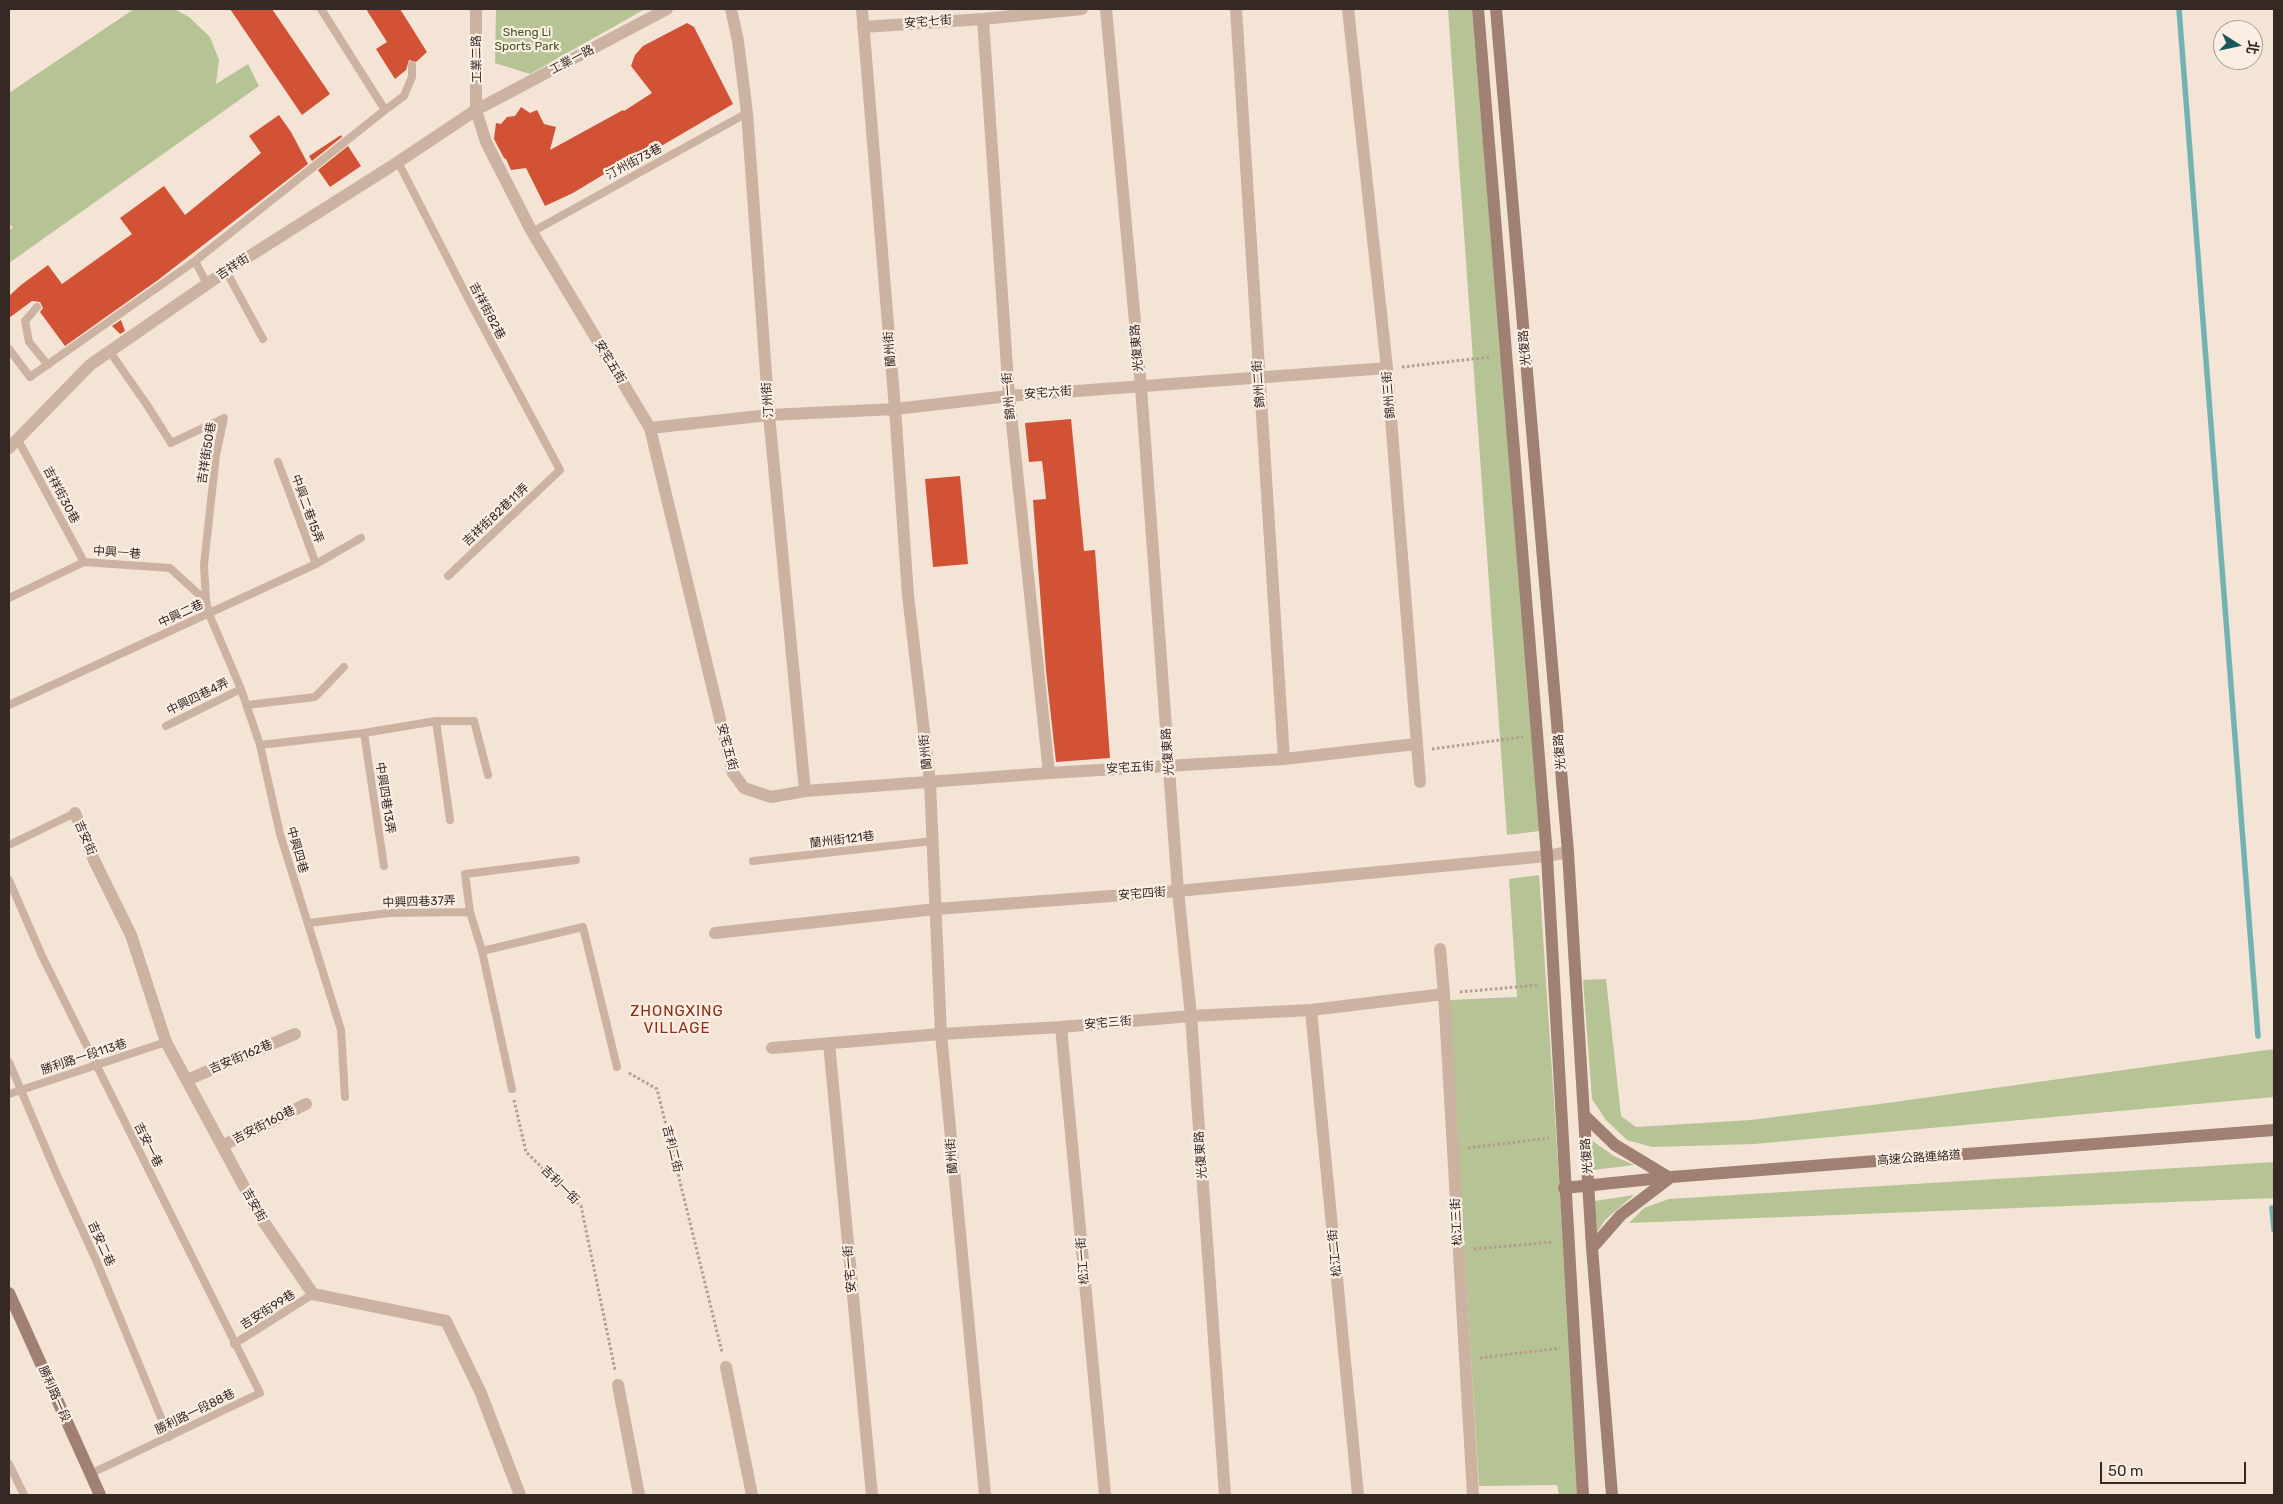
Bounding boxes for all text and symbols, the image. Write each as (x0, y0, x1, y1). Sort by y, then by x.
street label: 安宅七街 (904, 13, 952, 31)
north arrow (2213, 20, 2263, 70)
park label: Sheng Li Sports Park (495, 26, 559, 54)
street label: 工業二路 (469, 35, 485, 83)
text: 北 (2243, 39, 2262, 56)
street label: 工業一路 (547, 42, 597, 78)
street label: 汀州街73巷 (604, 141, 664, 183)
street label: 吉祥街 (214, 251, 252, 283)
street label: 吉祥街82巷 (466, 280, 508, 342)
street label: 光復東路 (1128, 323, 1146, 373)
street label: 光復路 (1516, 329, 1534, 367)
street label: 蘭州街 (881, 330, 899, 368)
street label: 安宅五街 (591, 338, 629, 386)
street label: 錦州二街 (1250, 360, 1268, 408)
street label: 錦州三街 (1380, 370, 1398, 420)
street label: 錦州一街 (1000, 371, 1018, 421)
street label: 汀州街 (760, 382, 776, 418)
street label: 安宅六街 (1024, 384, 1072, 402)
street label: 吉祥街50巷 (195, 421, 219, 485)
street label: 吉祥街30巷 (40, 464, 82, 526)
street label: 中興二巷15弄 (288, 473, 326, 545)
street label: 吉祥街82巷11弄 (460, 481, 532, 549)
street label: 中興一巷 (93, 544, 141, 562)
street label: 中興二巷 (156, 597, 206, 631)
street label: 中興四巷4弄 (165, 676, 231, 718)
street label: 安宅五街 (714, 722, 740, 772)
street label: 光復東路 (1159, 728, 1177, 776)
street label: 蘭州街 (917, 733, 935, 771)
street label: 光復路 (1551, 733, 1569, 771)
street label: 安宅五街 (1106, 760, 1154, 776)
street label: 中興四巷13弄 (372, 761, 398, 835)
street label: 吉安街 (71, 819, 99, 857)
street label: 中興四巷 (283, 825, 311, 875)
street label: 蘭州街121巷 (809, 829, 875, 851)
street label: 安宅四街 (1118, 885, 1166, 903)
street label: 中興四巷37弄 (382, 894, 456, 910)
district label: ZHONGXING VILLAGE (629, 1003, 725, 1038)
street label: 安宅三街 (1083, 1014, 1133, 1032)
street label: 勝利路一段113巷 (39, 1036, 129, 1078)
street label: 吉安街162巷 (207, 1037, 275, 1077)
street label: 吉安街160巷 (230, 1103, 298, 1147)
street label: 吉安一巷 (131, 1120, 165, 1170)
street label: 吉利二街 (659, 1124, 685, 1174)
street label: 光復東路 (1192, 1131, 1210, 1179)
street label: 蘭州街 (943, 1137, 961, 1175)
street label: 光復路 (1578, 1137, 1596, 1175)
street label: 高速公路連絡道 (1877, 1148, 1961, 1168)
street label: 吉利一街 (538, 1163, 582, 1207)
street label: 吉安街 (239, 1186, 269, 1224)
street label: 松江三街 (1449, 1198, 1465, 1246)
street label: 吉安二巷 (85, 1219, 117, 1269)
street label: 松江二街 (1325, 1228, 1345, 1278)
street label: 松江一街 (1074, 1236, 1092, 1286)
street label: 安宅一街 (841, 1244, 859, 1294)
street label: 吉安街99巷 (238, 1287, 298, 1333)
street label: 勝利路一段 (35, 1364, 73, 1424)
street label: 勝利路一段88巷 (153, 1386, 237, 1438)
scale bar (2103, 1452, 2249, 1484)
text: 50 m (2108, 1462, 2143, 1480)

